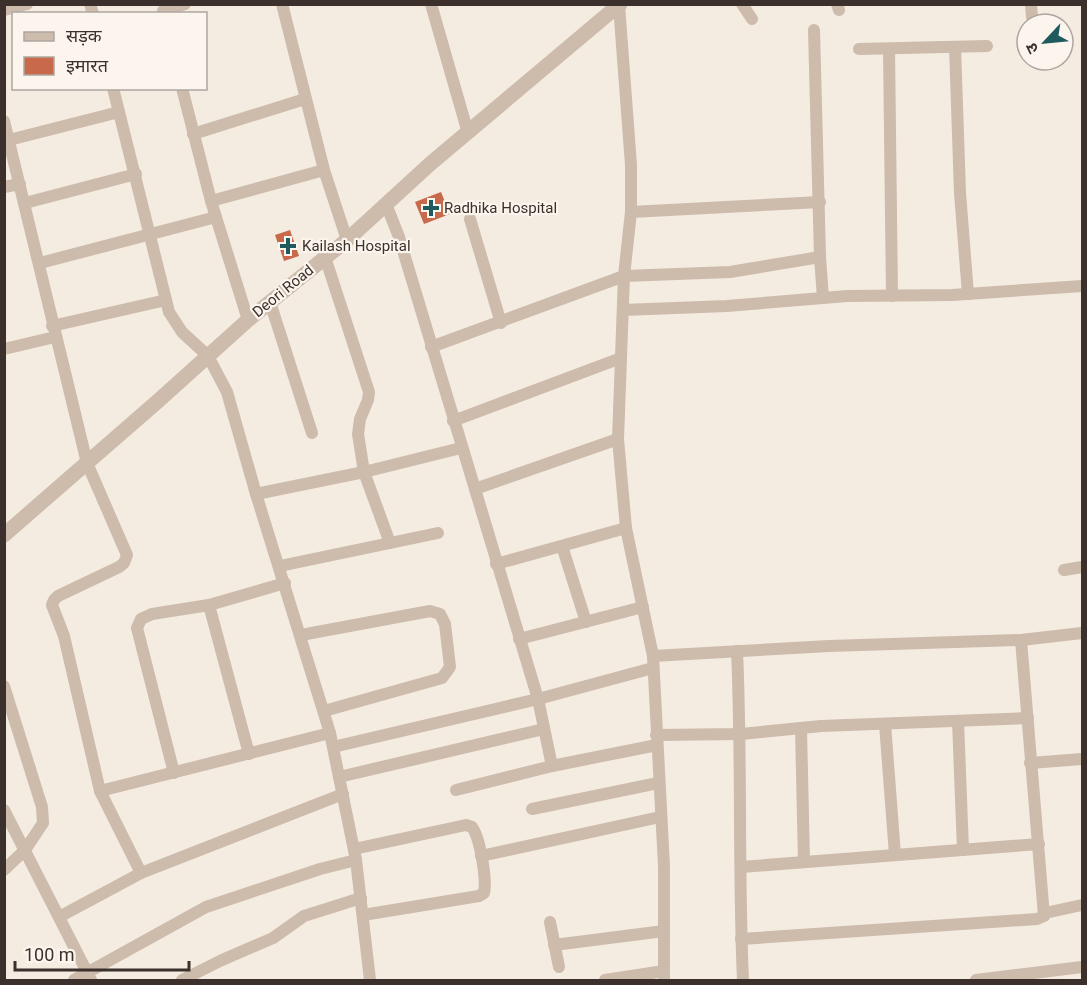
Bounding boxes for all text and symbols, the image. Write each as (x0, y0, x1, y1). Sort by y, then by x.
legend (12, 12, 207, 90)
north arrow (1015, 12, 1075, 72)
text: सड़क (66, 25, 103, 46)
text: उ (1021, 39, 1043, 57)
text: इमारत (66, 55, 109, 76)
marker: Radhika Hospital (422, 199, 440, 217)
place label: Radhika Hospital (444, 199, 557, 217)
marker: Kailash Hospital (279, 237, 297, 255)
place label: Kailash Hospital (302, 237, 411, 255)
street label: Deori Road (249, 261, 317, 321)
scale bar (15, 934, 189, 972)
text: 100 m (24, 944, 75, 965)

